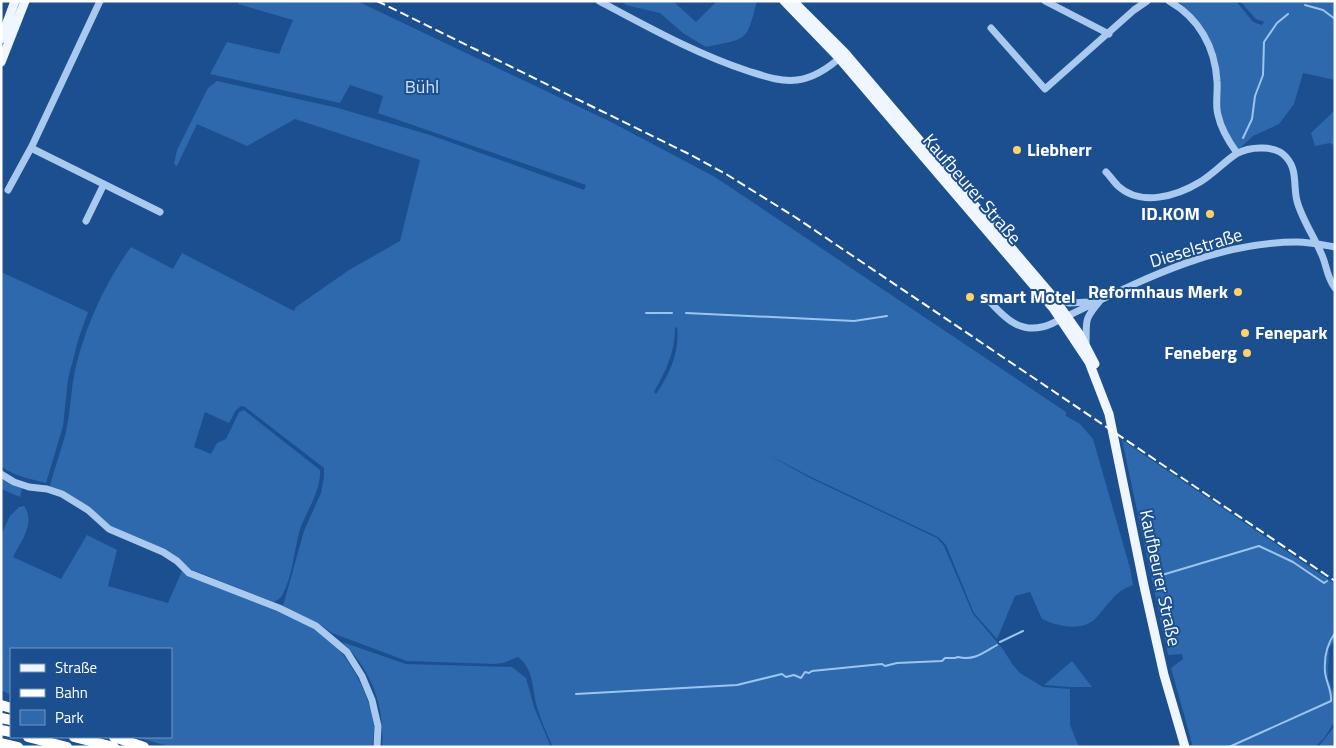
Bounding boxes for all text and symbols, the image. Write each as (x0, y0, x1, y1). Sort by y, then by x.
park label: Bühl (405, 73, 439, 100)
street label: Kaufbeurer Straße (917, 127, 1028, 250)
place label: Liebherr (1027, 136, 1092, 163)
marker: Liebherr (1011, 144, 1023, 156)
place label: ID.KOM (1141, 200, 1200, 227)
marker: ID.KOM (1204, 208, 1216, 220)
street label: Dieselstraße (1146, 221, 1246, 274)
place label: Reformhaus Merk (1088, 278, 1229, 305)
place label: smart Motel (980, 283, 1076, 310)
marker: Reformhaus Merk (1232, 286, 1244, 298)
marker: smart Motel (964, 291, 976, 303)
place label: Fenepark (1255, 319, 1328, 346)
marker: Fenepark (1239, 327, 1251, 339)
place label: Feneberg (1164, 339, 1237, 366)
marker: Feneberg (1241, 347, 1253, 359)
street label: Kaufbeurer Straße (1133, 507, 1188, 649)
legend (10, 648, 172, 738)
text: Straße (55, 656, 97, 679)
text: Bahn (55, 681, 88, 704)
text: Park (55, 706, 84, 729)

